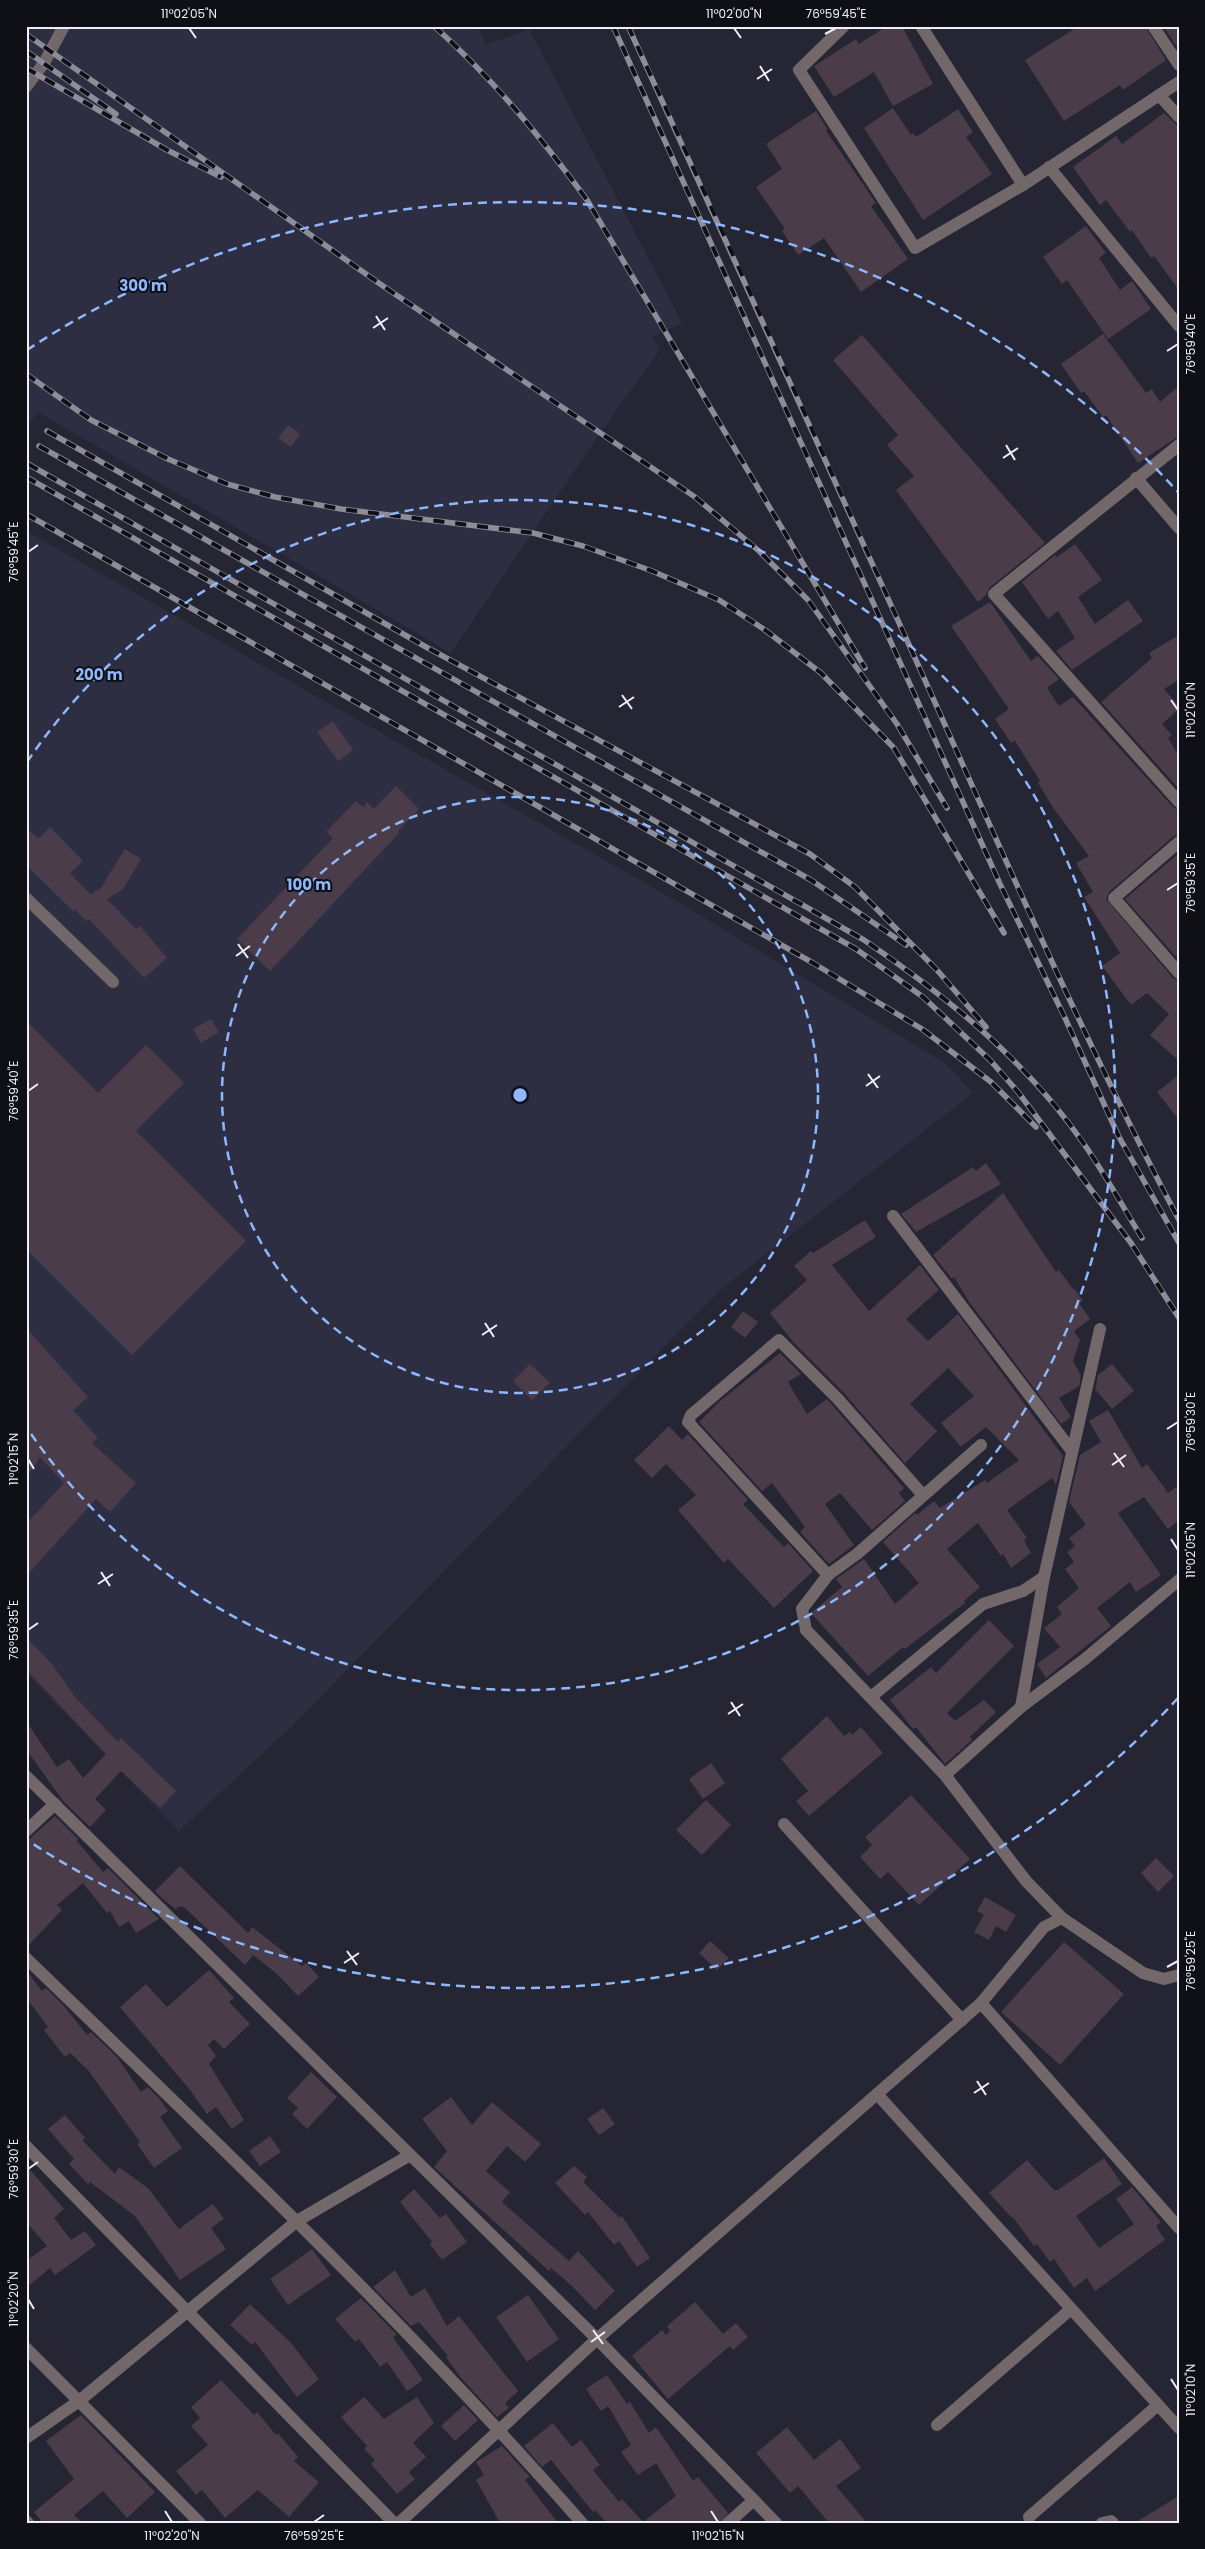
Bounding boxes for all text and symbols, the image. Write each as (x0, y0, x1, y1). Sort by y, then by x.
text: 11°02'05"N (161, 5, 217, 22)
text: 11°02'00"N (706, 5, 762, 22)
text: 76°59'45"E (806, 5, 866, 22)
text: 300 m (119, 275, 167, 296)
text: 76°59'40"E (1182, 314, 1199, 374)
text: 76°59'45"E (5, 522, 22, 582)
text: 200 m (75, 664, 123, 685)
text: 11°02'00"N (1182, 682, 1199, 738)
text: 76°59'35"E (1182, 853, 1199, 913)
text: 100 m (287, 874, 331, 895)
text: 76°59'40"E (5, 1061, 22, 1121)
centre of rings (511, 1086, 529, 1104)
text: 76°59'30"E (1182, 1392, 1199, 1452)
text: 11°02'15"N (5, 1433, 22, 1485)
text: 11°02'05"N (1182, 1522, 1199, 1578)
text: 76°59'35"E (5, 1600, 22, 1660)
text: 76°59'25"E (1182, 1931, 1199, 1991)
text: 76°59'30"E (5, 2139, 22, 2199)
text: 11°02'20"N (5, 2271, 22, 2327)
text: 11°02'10"N (1182, 2364, 1199, 2416)
text: 11°02'20"N (144, 2527, 200, 2544)
text: 76°59'25"E (284, 2527, 344, 2544)
text: 11°02'15"N (692, 2527, 744, 2544)

